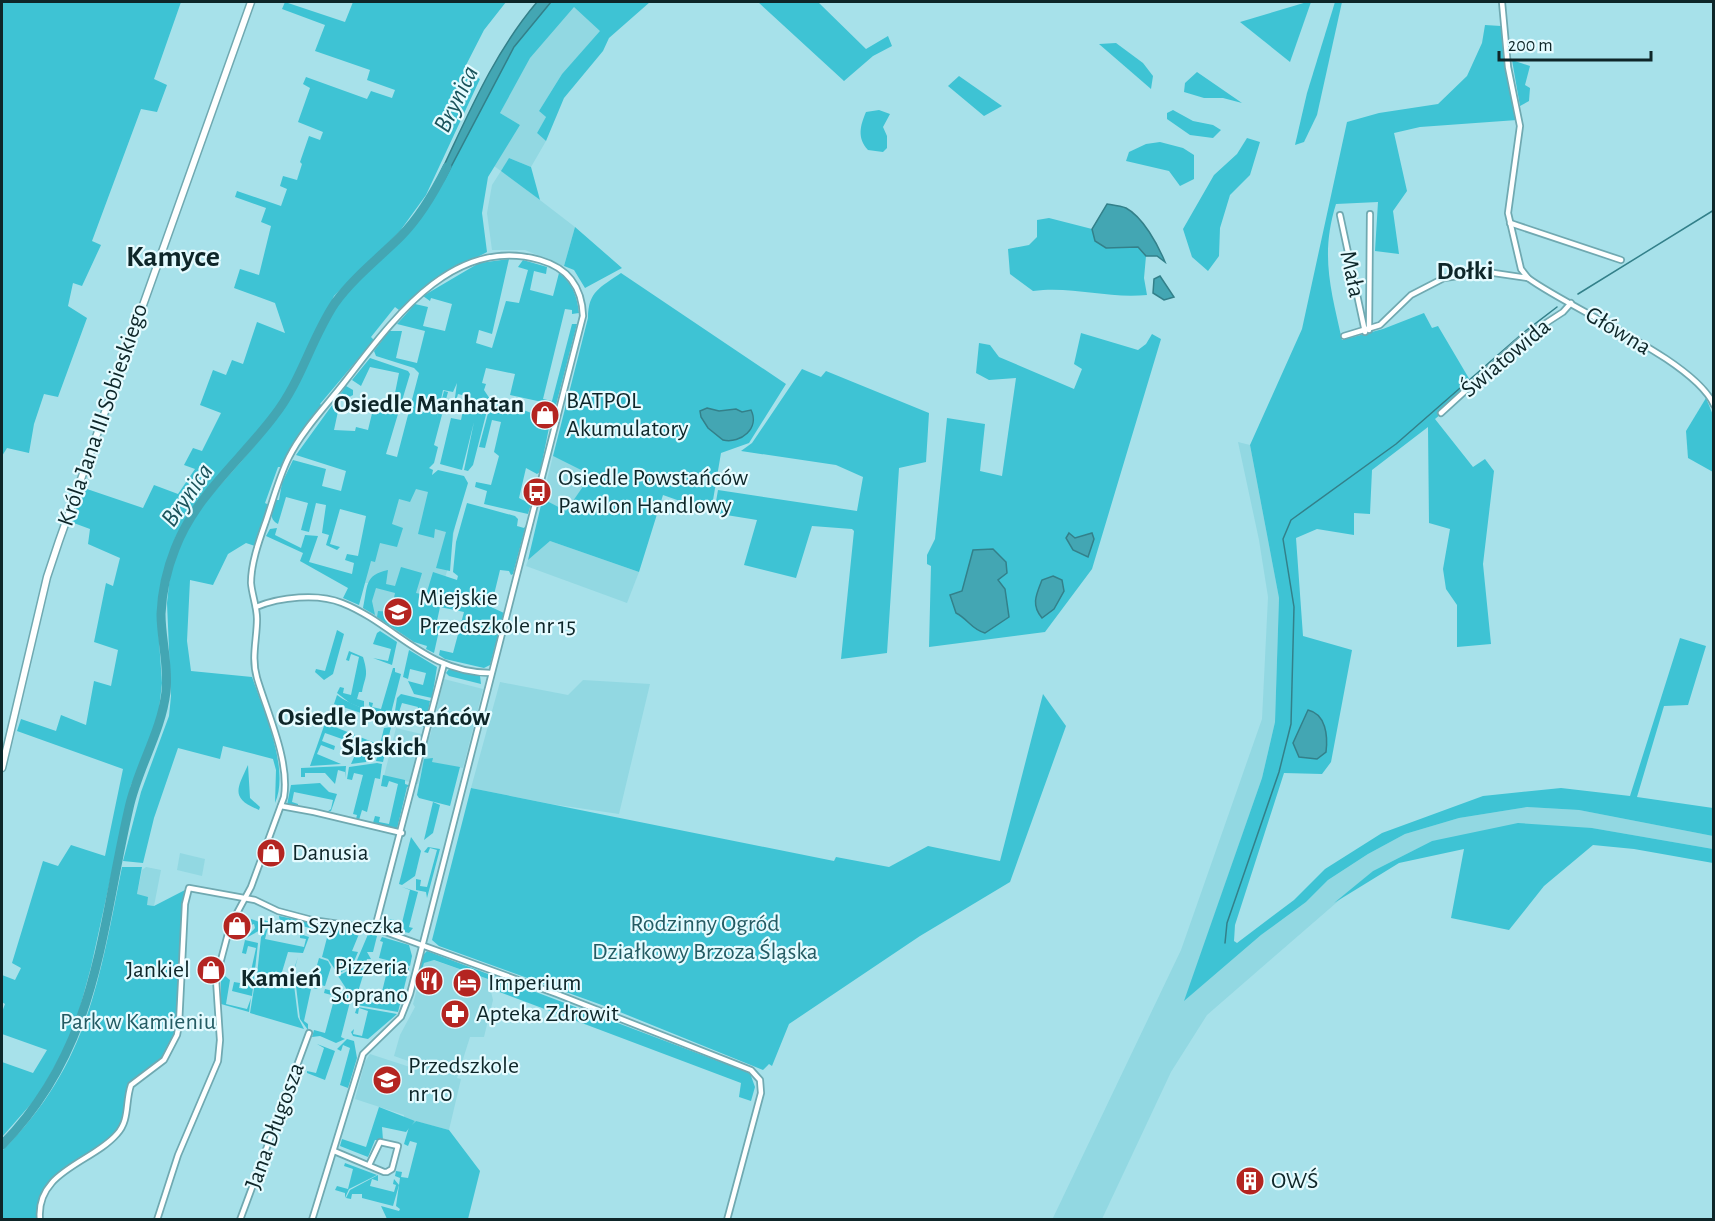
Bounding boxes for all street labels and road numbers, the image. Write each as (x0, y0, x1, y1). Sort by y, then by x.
street label: Mała (1335, 248, 1369, 300)
street label: Króla Jana III Sobieskiego (54, 301, 152, 529)
street label: Główna (1581, 302, 1655, 360)
street label: Światowida (1456, 312, 1555, 402)
street label: Jana Długosza (241, 1060, 309, 1192)

